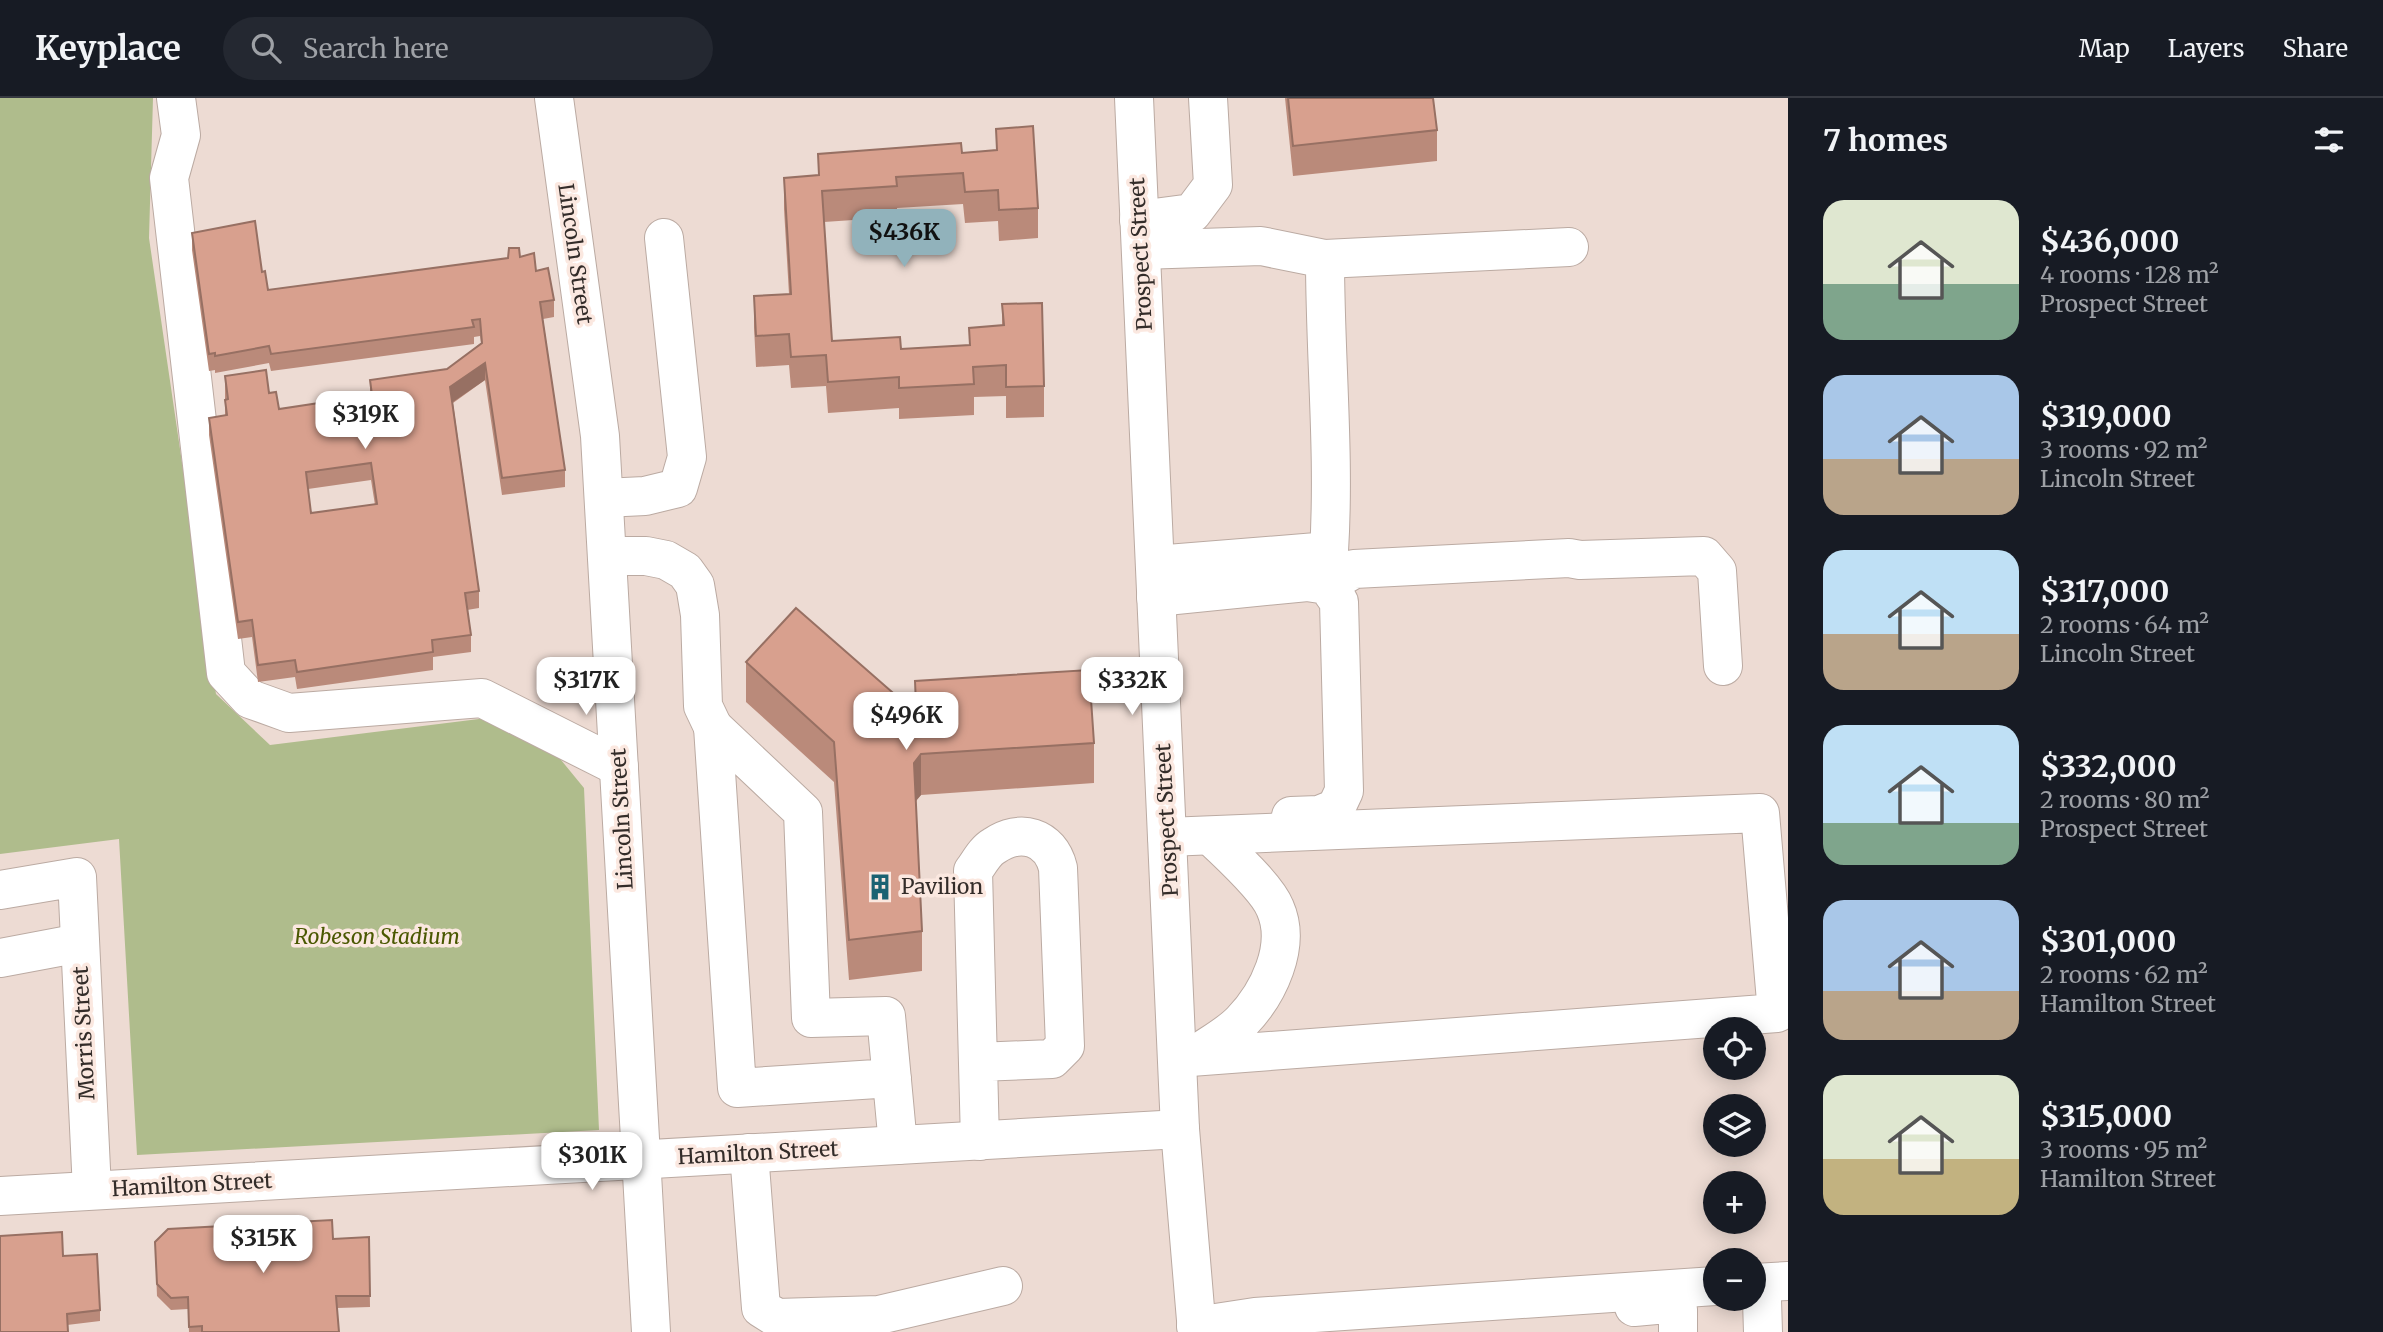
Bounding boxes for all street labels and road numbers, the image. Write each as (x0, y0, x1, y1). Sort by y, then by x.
street label: Prospect Street (1123, 177, 1158, 331)
street label: Lincoln Street (552, 182, 599, 326)
street label: Prospect Street (1149, 743, 1184, 897)
street label: Lincoln Street (604, 748, 639, 890)
street label: Morris Street (67, 965, 100, 1101)
street label: Hamilton Street (677, 1135, 839, 1170)
street label: Hamilton Street (111, 1167, 273, 1202)

